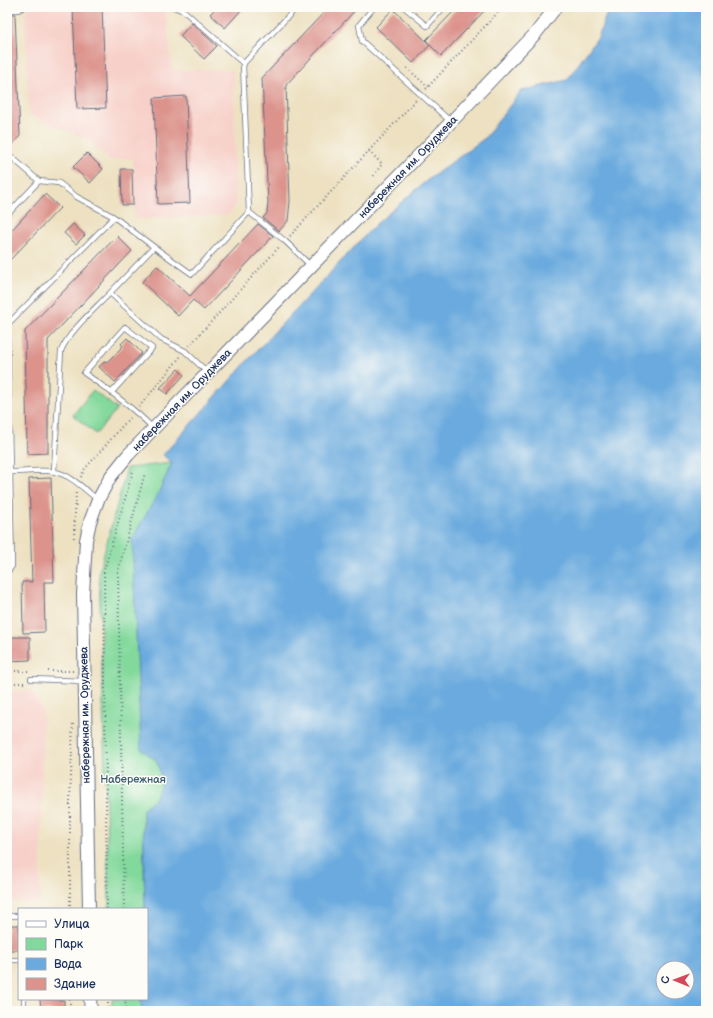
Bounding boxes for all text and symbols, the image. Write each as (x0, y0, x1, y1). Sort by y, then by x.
street label: набережная им. Оруджева (356, 113, 461, 221)
street label: набережная им. Оруджева (130, 346, 235, 454)
street label: набережная им. Оруджева (77, 646, 93, 784)
park label: Набережная (100, 773, 166, 786)
legend (18, 908, 148, 1000)
text: Улица (54, 917, 90, 932)
text: Парк (54, 937, 84, 952)
text: Вода (54, 957, 82, 972)
north arrow (655, 960, 695, 1000)
text: С (659, 976, 672, 984)
text: Здание (54, 977, 96, 992)

